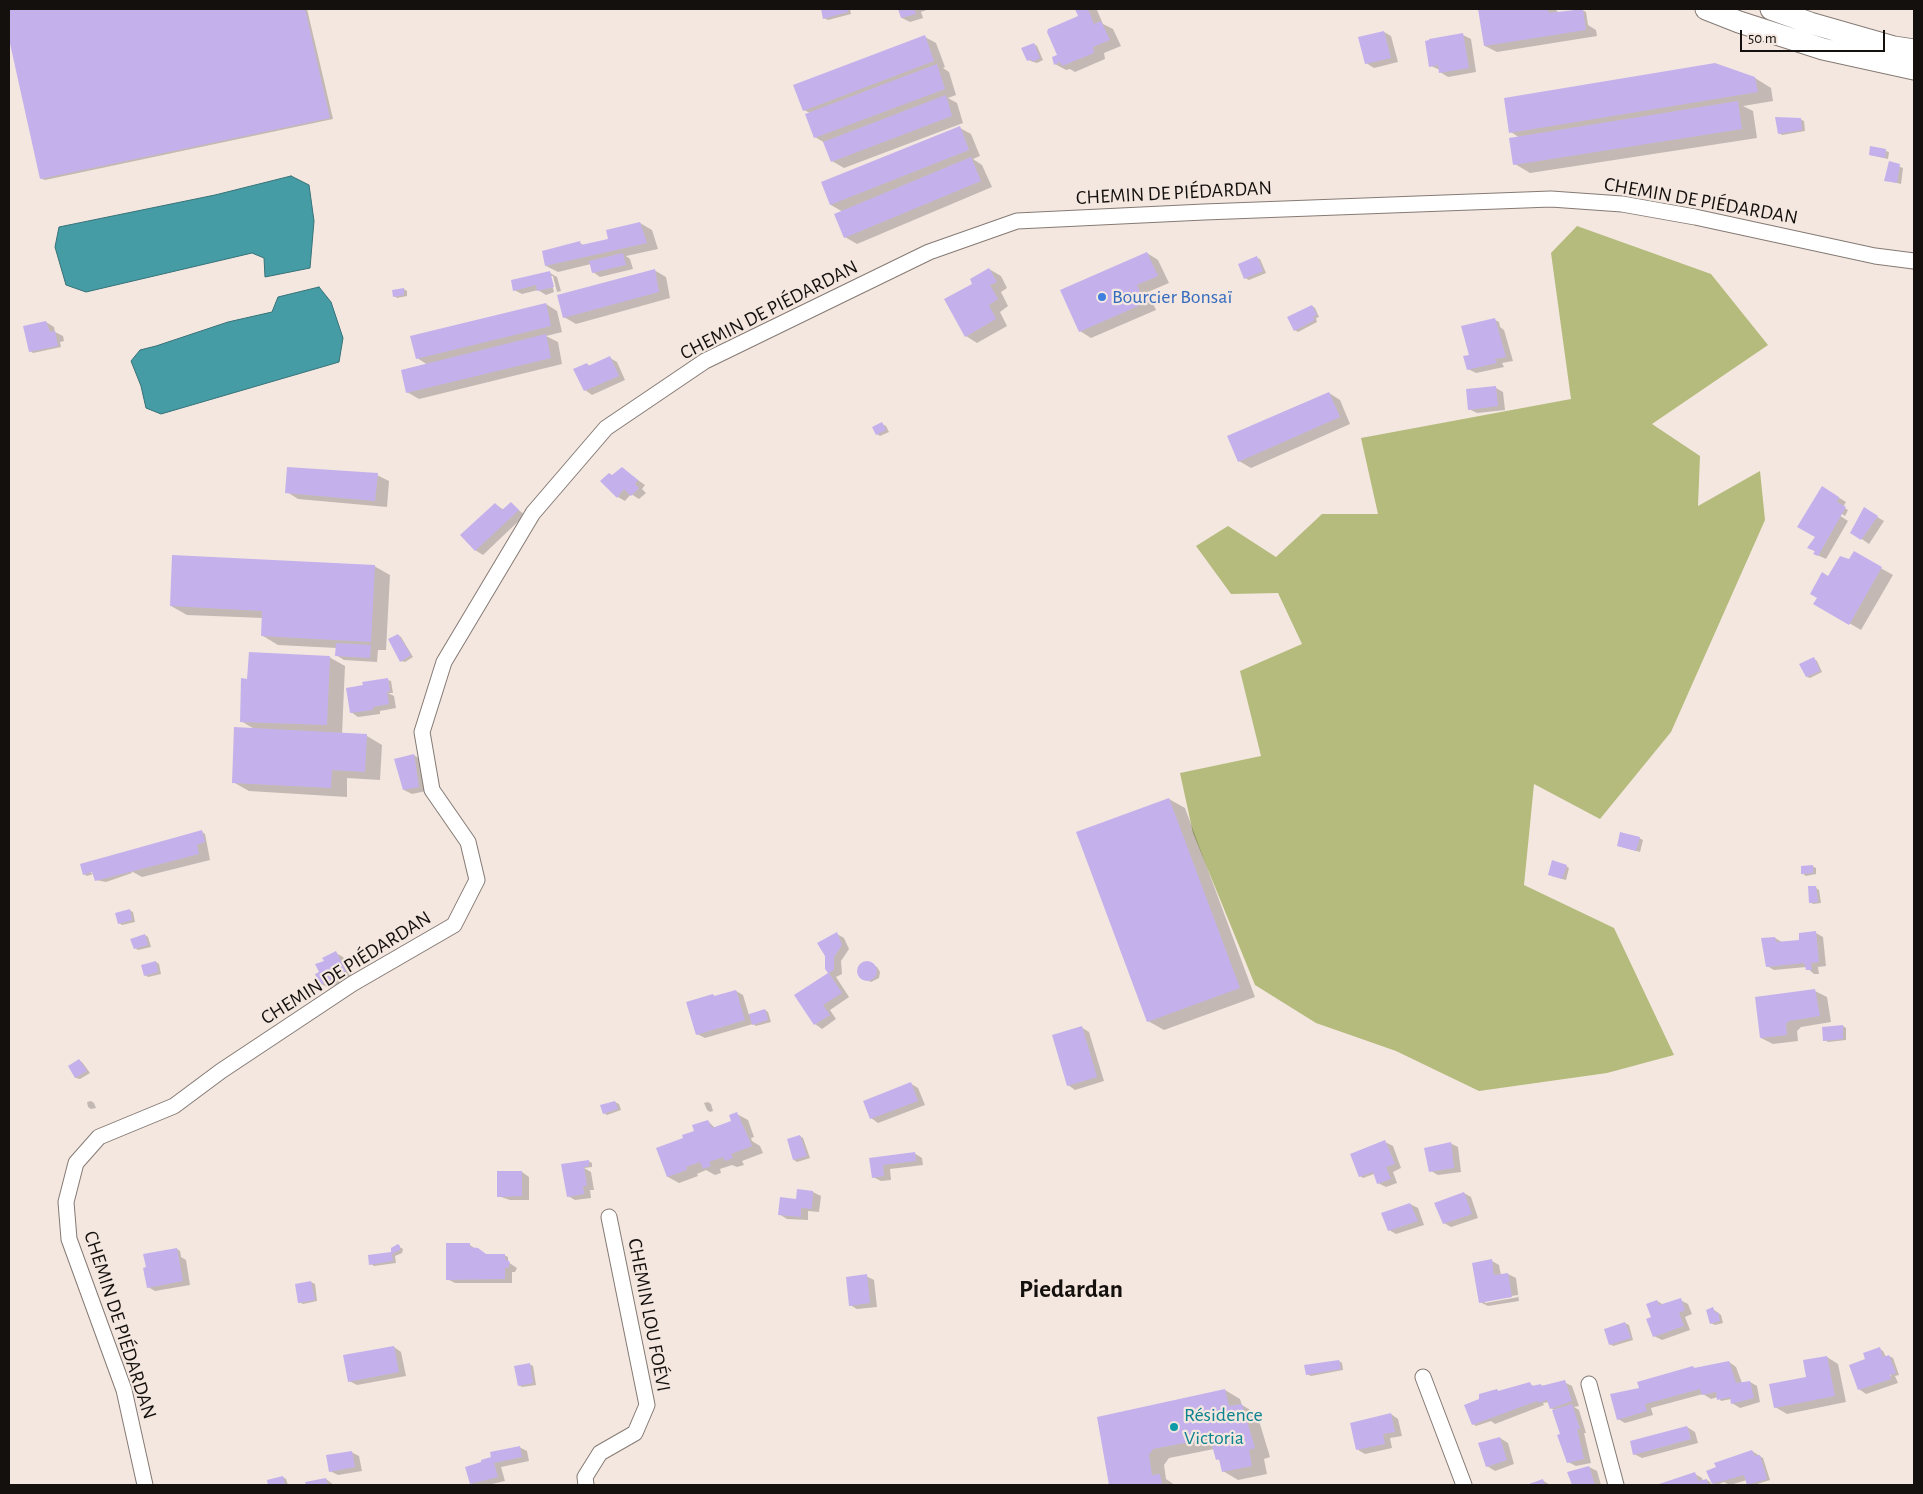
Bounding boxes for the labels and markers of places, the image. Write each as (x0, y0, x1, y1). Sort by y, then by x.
place label: Bourcier Bonsaï (1112, 285, 1232, 309)
marker: Bourcier Bonsaï (1096, 291, 1108, 303)
place label: Résidence Victoria (1184, 1403, 1263, 1450)
marker: Résidence Victoria (1168, 1421, 1180, 1433)

